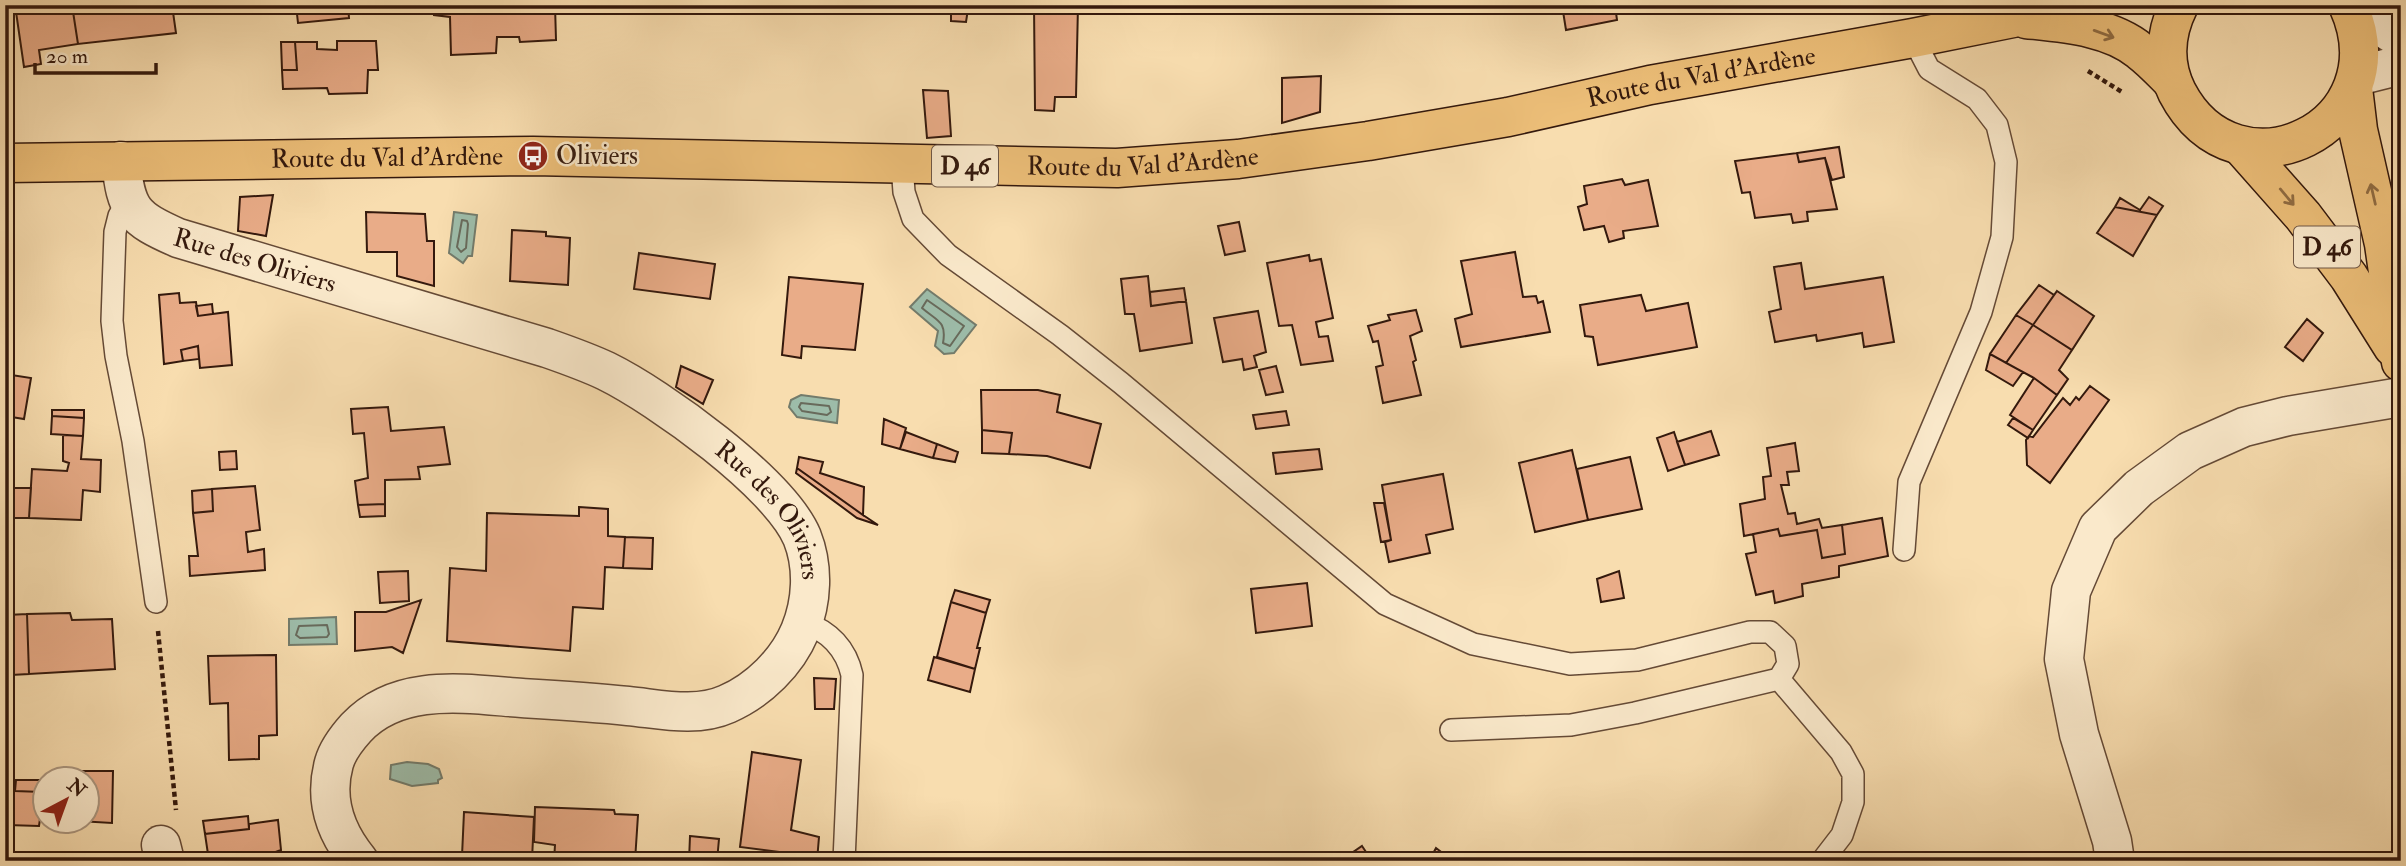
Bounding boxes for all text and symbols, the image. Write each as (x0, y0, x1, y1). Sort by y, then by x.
one-way arrow (2093, 29, 2115, 41)
scale bar (35, 32, 156, 76)
street label: Route du Val d'Ardène (1584, 40, 1818, 115)
text: 20 m (46, 43, 88, 70)
bus stop icon: Oliviers (516, 139, 550, 173)
street label: Route du Val d'Ardène (271, 140, 503, 175)
place label: Oliviers (556, 140, 638, 172)
street label: Route du Val d'Ardène (1026, 140, 1261, 184)
road number: D 46 (932, 146, 998, 186)
one-way arrow (2366, 183, 2380, 206)
one-way arrow (2279, 187, 2295, 205)
street label: Rue des Oliviers (169, 221, 340, 300)
road number: D 46 (2294, 226, 2360, 268)
street label: Rue des Oliviers (708, 434, 826, 581)
north arrow (32, 764, 102, 834)
text: N (61, 773, 92, 803)

